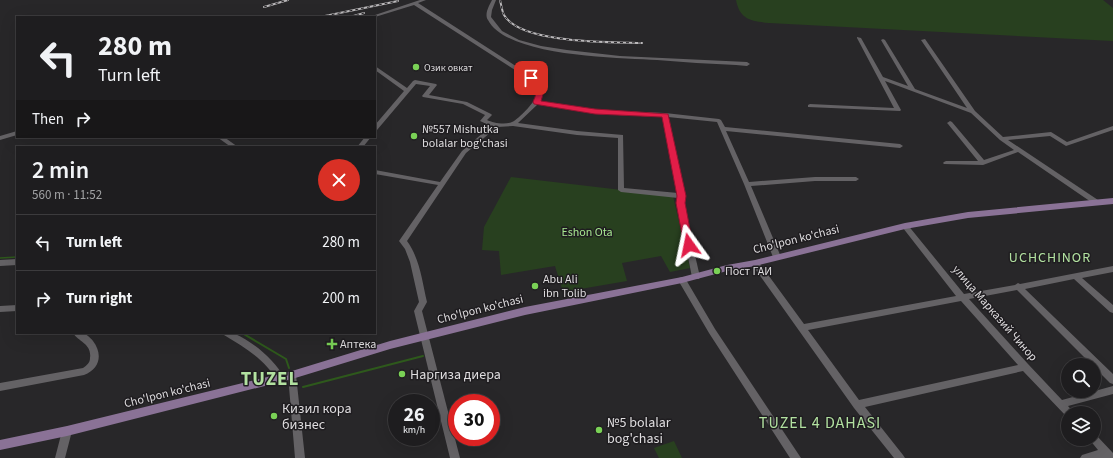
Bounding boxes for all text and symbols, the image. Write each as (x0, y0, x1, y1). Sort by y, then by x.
text: 280 m (98, 26, 172, 66)
icon: left (32, 32, 84, 84)
place label: Озик овкат (424, 61, 473, 75)
pin (514, 61, 548, 95)
marker: Озик овкат (411, 62, 421, 72)
text: Turn left (98, 63, 160, 88)
icon: arrive (520, 67, 542, 89)
icon: right (72, 108, 94, 130)
text: Then (32, 109, 64, 130)
place label: №557 Mishutka bolalar bog'chasi (422, 121, 508, 152)
marker: №557 Mishutka bolalar bog'chasi (409, 131, 419, 141)
text: 2 min (32, 153, 89, 188)
button: close (318, 159, 360, 201)
text: 560 m · 11:52 (32, 186, 102, 204)
street label: Cho'lpon ko'chasi (751, 221, 841, 258)
park label: Eshon Ota (561, 224, 613, 241)
position arrow (668, 224, 710, 266)
icon: left (32, 232, 54, 254)
text: Turn left (66, 232, 122, 253)
text: 280 m (322, 232, 360, 253)
district label: UCHCHINOR (1009, 248, 1091, 268)
street label: улица Марказий Чинор (948, 262, 1041, 365)
place label: Пост ГАИ (725, 263, 772, 280)
marker: Пост ГАИ (712, 266, 722, 276)
place label: Abu Ali ibn Tolib (543, 271, 587, 302)
marker: Abu Ali ibn Tolib (530, 281, 540, 291)
icon: right (32, 288, 54, 310)
text: Turn right (66, 288, 132, 309)
text: 200 m (322, 288, 360, 309)
street label: Cho'lpon ko'chasi (435, 291, 525, 328)
place label: Аптека (340, 336, 376, 353)
marker: Аптека (327, 339, 337, 349)
map controls (1061, 358, 1101, 446)
button: search (1061, 358, 1101, 398)
place label: Наргиза диера (410, 365, 501, 385)
district label: TUZEL (241, 366, 299, 393)
marker: Наргиза диера (397, 369, 407, 379)
street label: Cho'lpon ko'chasi (122, 375, 212, 412)
speed limit sign: 30 (448, 394, 500, 446)
place label: Кизил кора бизнес (282, 399, 351, 435)
text: 26 (403, 401, 425, 429)
button: layers (1061, 406, 1101, 446)
marker: Кизил кора бизнес (269, 411, 279, 421)
district label: TUZEL 4 DAHASI (759, 412, 881, 434)
place label: №5 bolalar bog'chasi (607, 413, 671, 449)
text: km/h (403, 423, 425, 437)
marker: №5 bolalar bog'chasi (594, 425, 604, 435)

